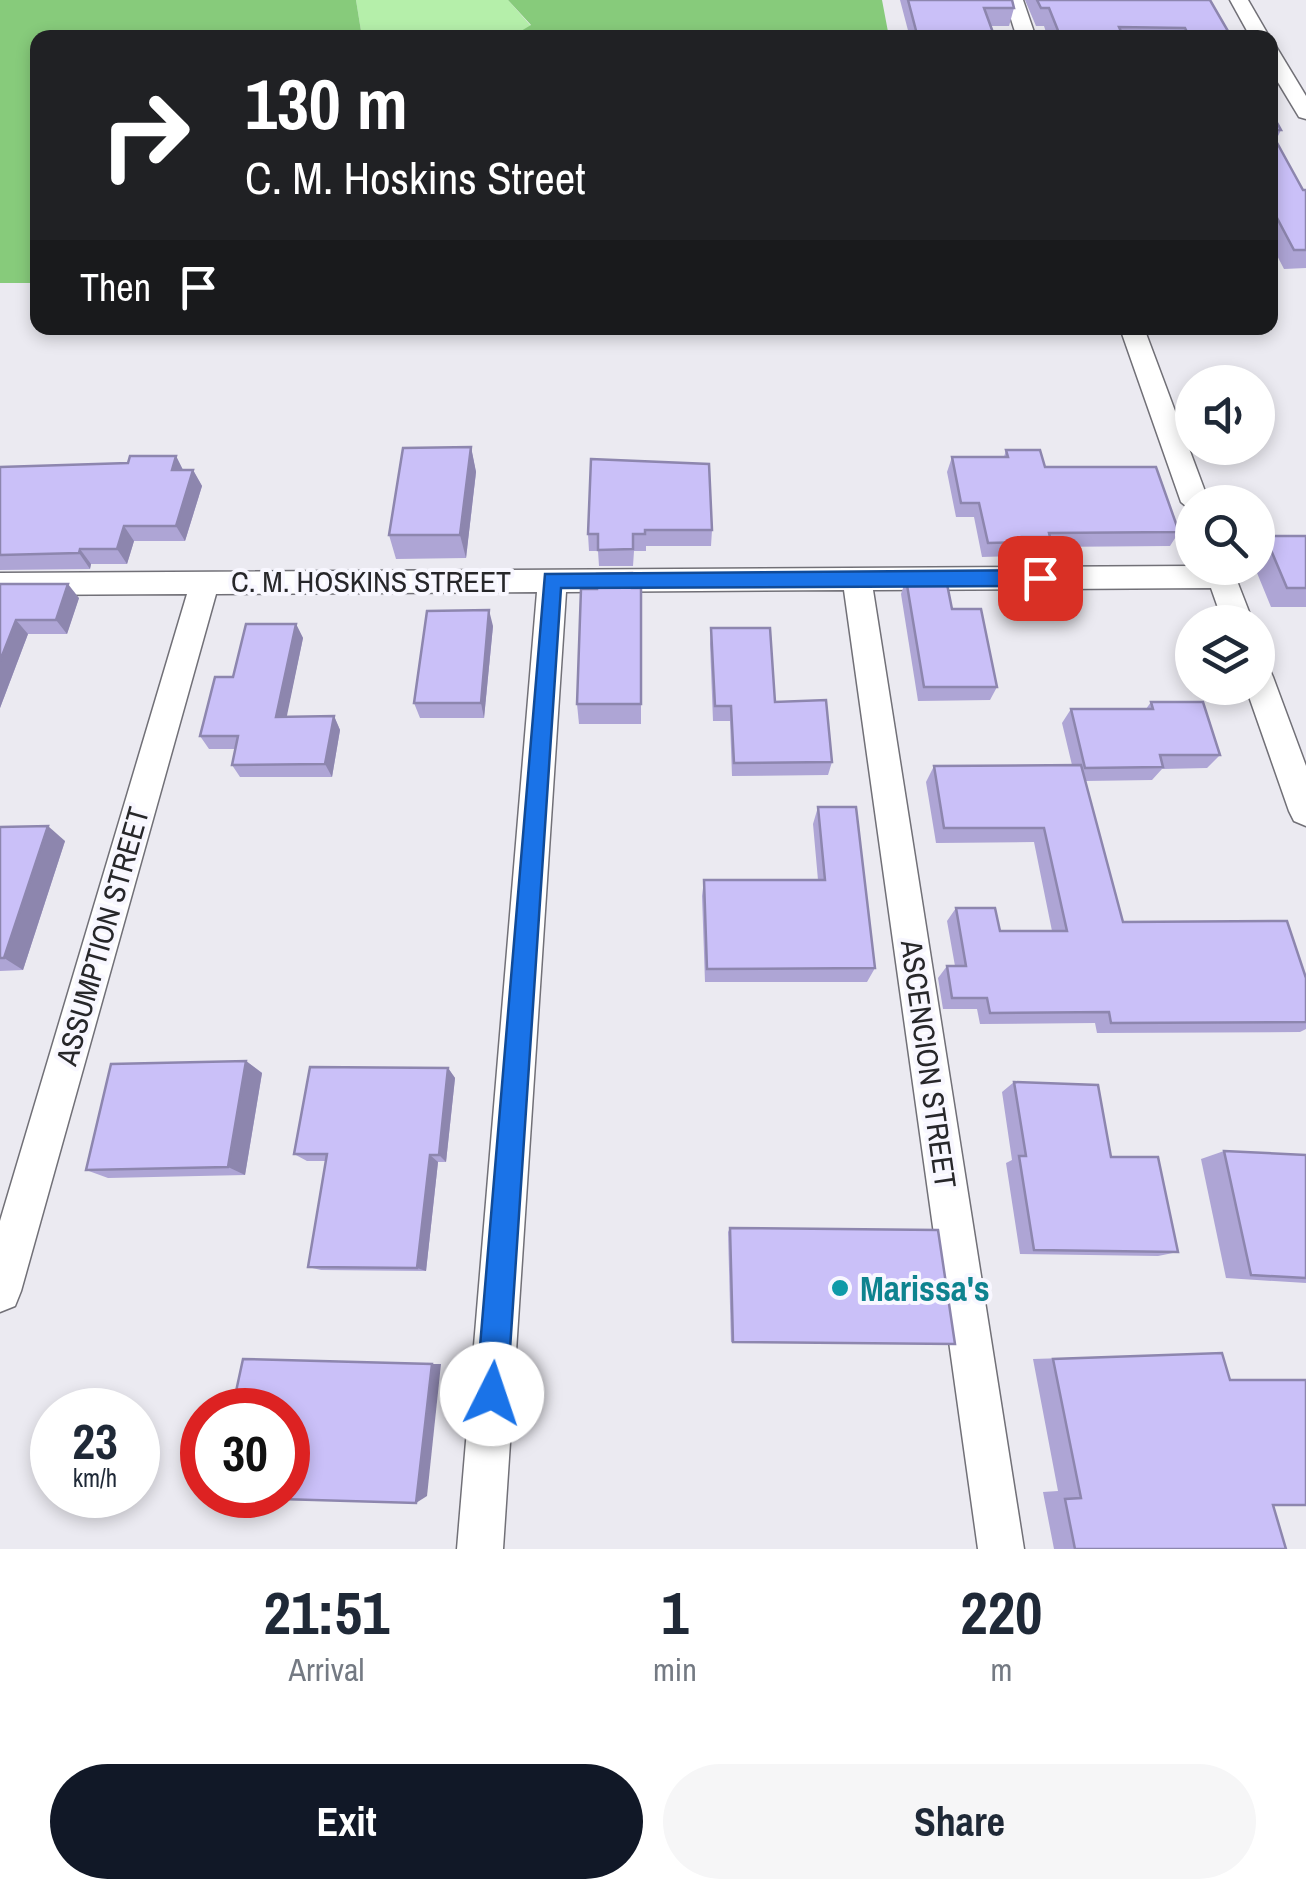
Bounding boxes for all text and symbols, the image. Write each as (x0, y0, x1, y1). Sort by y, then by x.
text: 130 m (245, 57, 408, 151)
icon: right (80, 70, 210, 200)
text: C. M. Hoskins Street (245, 147, 585, 208)
icon: arrive (171, 260, 226, 315)
text: Then (80, 262, 151, 313)
map controls (1175, 365, 1275, 705)
button: sound (1175, 365, 1275, 465)
button: search (1175, 485, 1275, 585)
pin (998, 536, 1083, 621)
icon: arrive (1013, 551, 1068, 606)
street label: C. M. HOSKINS STREET (231, 561, 511, 601)
button: layers (1175, 605, 1275, 705)
street label: ASSUMPTION STREET (46, 802, 158, 1071)
street label: ASCENCION STREET (892, 936, 966, 1191)
place label: Marissa's (860, 1265, 990, 1312)
marker: Marissa's (829, 1277, 851, 1299)
position arrow (440, 1342, 544, 1446)
speed limit sign: 30 (180, 1388, 310, 1518)
text: 23 (72, 1407, 118, 1475)
text: km/h (73, 1461, 117, 1495)
text: 21:51 (264, 1572, 389, 1653)
text: 1 (661, 1572, 689, 1653)
text: 220 (960, 1572, 1042, 1653)
text: Arrival (289, 1648, 364, 1691)
text: min (653, 1648, 697, 1691)
text: m (990, 1648, 1012, 1691)
button: Exit (50, 1764, 643, 1879)
button: Share (663, 1764, 1256, 1879)

